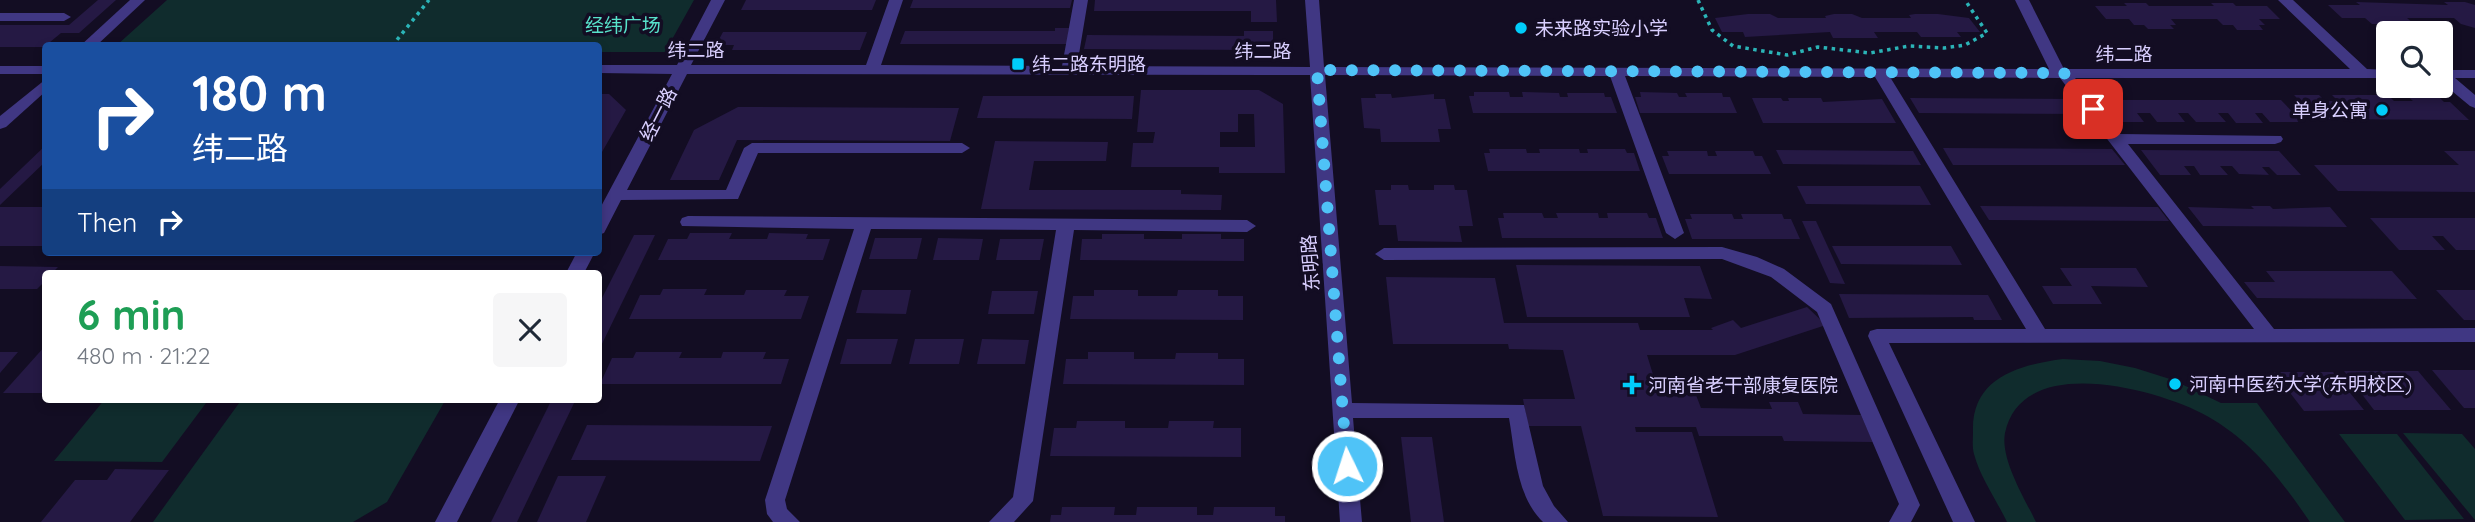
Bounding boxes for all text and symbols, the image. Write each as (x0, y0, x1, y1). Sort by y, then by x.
park label: 经纬广场 (585, 13, 661, 37)
place label: 未来路实验小学 (1535, 16, 1668, 40)
marker: 未来路实验小学 (1513, 20, 1529, 36)
map controls (2376, 21, 2453, 98)
button: search (2376, 21, 2453, 98)
street label: 纬二路 (667, 38, 725, 62)
street label: 纬二路 (1234, 39, 1292, 63)
street label: 纬二路 (2095, 42, 2153, 66)
place label: 纬二路东明路 (1032, 52, 1146, 76)
marker: 纬二路东明路 (1010, 56, 1026, 72)
text: 180 m (192, 62, 327, 123)
icon: right (77, 70, 168, 161)
pin (2063, 79, 2123, 139)
street label: 经一路 (634, 83, 682, 145)
icon: arrive (2074, 90, 2112, 128)
place label: 单身公寓 (2292, 98, 2368, 122)
marker: 单身公寓 (2374, 102, 2390, 118)
text: 纬二路 (192, 128, 288, 168)
icon: right (151, 203, 189, 241)
text: Then (77, 206, 137, 239)
street label: 东明路 (1296, 234, 1324, 292)
text: 6 min (77, 288, 186, 341)
button: close (493, 293, 567, 367)
text: 480 m · 21:22 (77, 341, 211, 370)
place label: 河南中医药大学(东明校区) (2189, 372, 2412, 396)
place label: 河南省老干部康复医院 (1648, 373, 1838, 397)
marker: 河南省老干部康复医院 (1622, 375, 1642, 395)
marker: 河南中医药大学(东明校区) (2167, 376, 2183, 392)
position arrow (1310, 429, 1384, 503)

